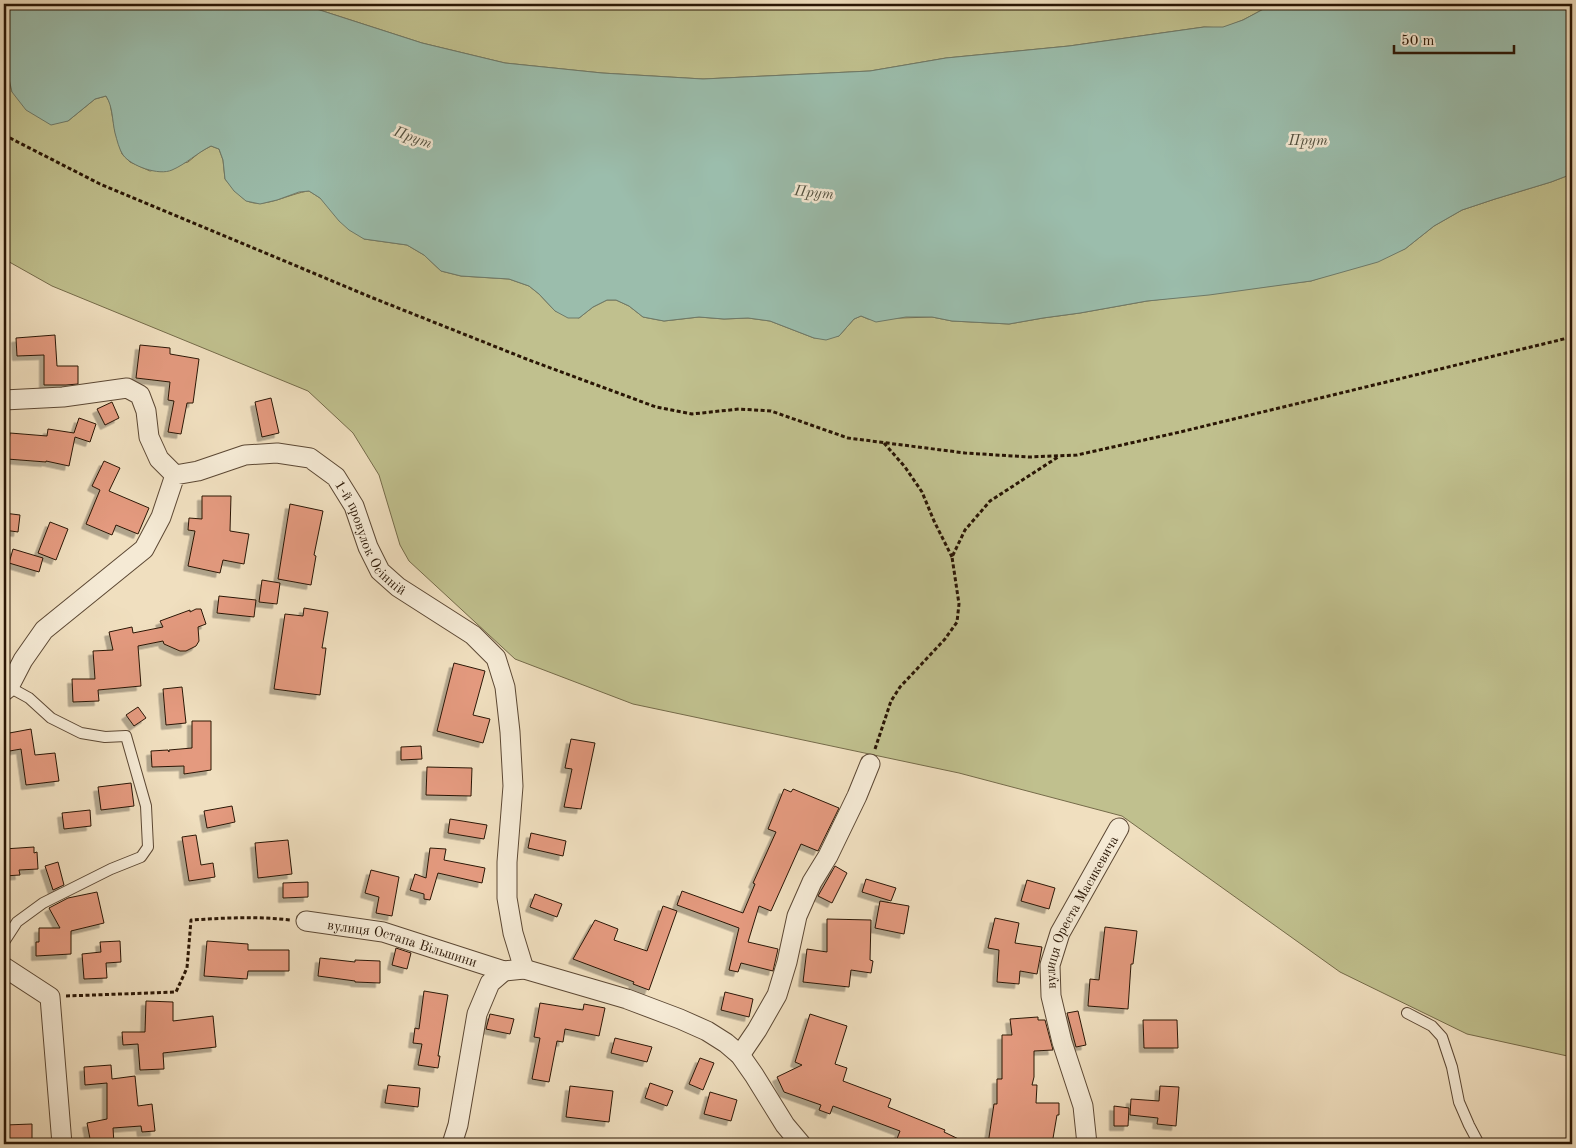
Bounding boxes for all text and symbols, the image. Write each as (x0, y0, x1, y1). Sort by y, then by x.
scale bar (1394, 22, 1514, 54)
text: 50 m (1401, 34, 1435, 49)
water label: Прут (390, 124, 434, 152)
water label: Прут (1287, 134, 1328, 149)
water label: Прут (792, 184, 834, 203)
street label: 1-й провулок Осінній (332, 478, 408, 598)
street label: вулиця Ореста Масикевича (1043, 834, 1121, 989)
street label: вулиця Остапа Вільшини (326, 918, 479, 970)

